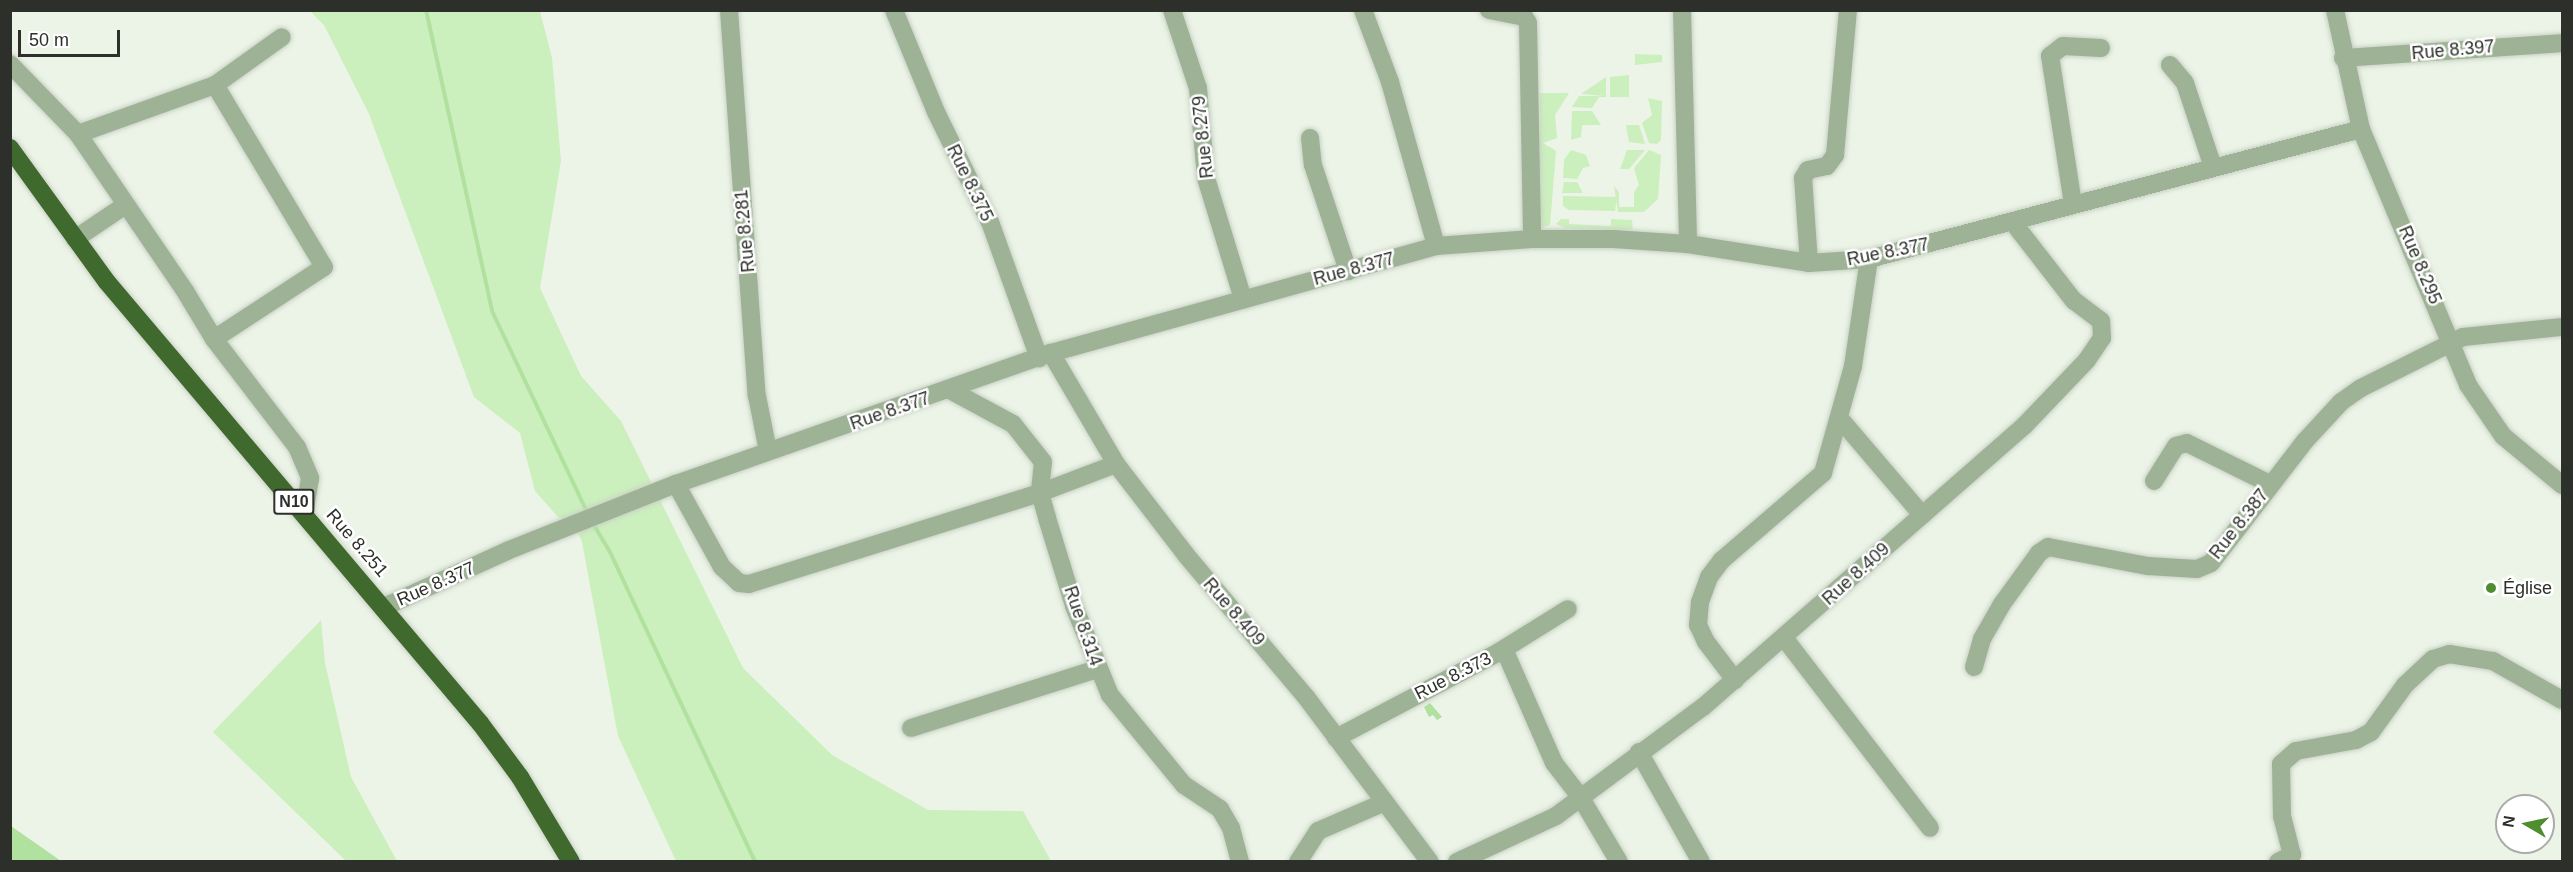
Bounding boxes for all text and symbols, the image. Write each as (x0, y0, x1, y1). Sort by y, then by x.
scale bar (21, 18, 123, 56)
text: 50 m (29, 30, 69, 50)
street label: Rue 8.397 (2411, 36, 2495, 64)
street label: Rue 8.279 (1188, 95, 1218, 179)
street label: Rue 8.375 (942, 141, 998, 225)
street label: Rue 8.281 (731, 189, 759, 273)
street label: Rue 8.295 (2394, 223, 2446, 307)
street label: Rue 8.377 (1845, 233, 1931, 271)
street label: Rue 8.377 (1311, 248, 1397, 290)
street label: Rue 8.377 (847, 387, 933, 435)
street label: Rue 8.387 (2205, 485, 2273, 563)
road number: N10 (273, 489, 315, 515)
street label: Rue 8.251 (322, 505, 392, 581)
street label: Rue 8.409 (1818, 538, 1894, 610)
street label: Rue 8.377 (394, 557, 478, 611)
street label: Rue 8.409 (1199, 574, 1269, 650)
place label: Église (2503, 577, 2552, 599)
marker: Église (2484, 581, 2498, 595)
street label: Rue 8.314 (1059, 583, 1107, 669)
street label: Rue 8.373 (1411, 648, 1495, 704)
north arrow (2495, 794, 2555, 854)
text: N (2499, 814, 2518, 828)

